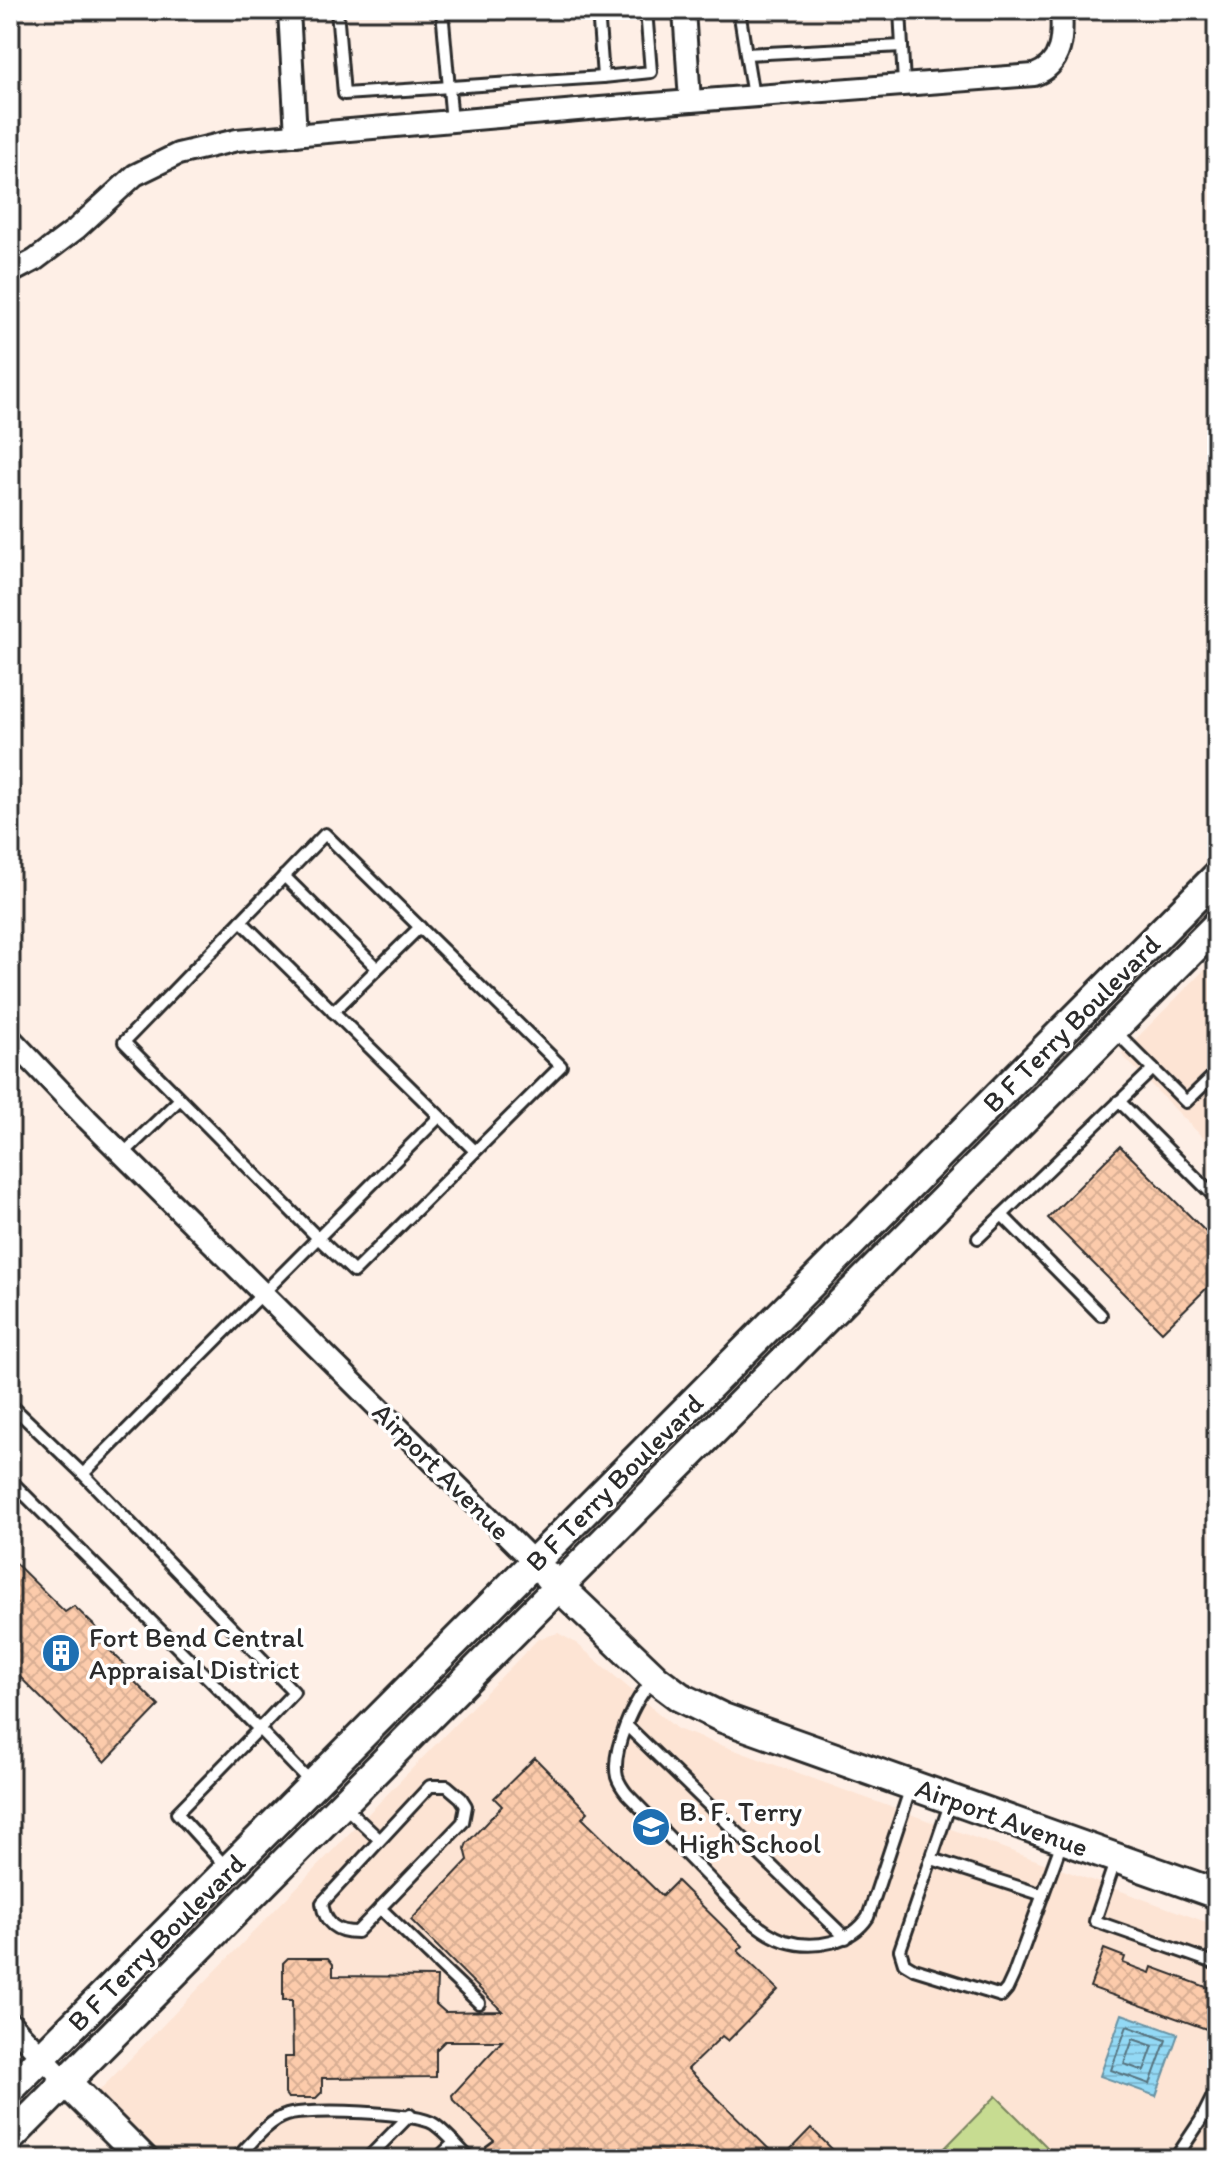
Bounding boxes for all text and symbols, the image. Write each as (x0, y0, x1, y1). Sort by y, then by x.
street label: B F Terry Boulevard (975, 926, 1168, 1119)
street label: B F Terry Boulevard (518, 1385, 711, 1578)
street label: Airport Avenue (366, 1395, 518, 1547)
place label: Fort Bend Central Appraisal District (89, 1620, 304, 1686)
building icon: Fort Bend Central Appraisal District (40, 1632, 82, 1674)
street label: Airport Avenue (911, 1770, 1093, 1864)
place label: B. F. Terry High School (679, 1794, 821, 1860)
school or university icon: B. F. Terry High School (630, 1806, 672, 1848)
street label: B F Terry Boulevard (60, 1845, 253, 2038)

